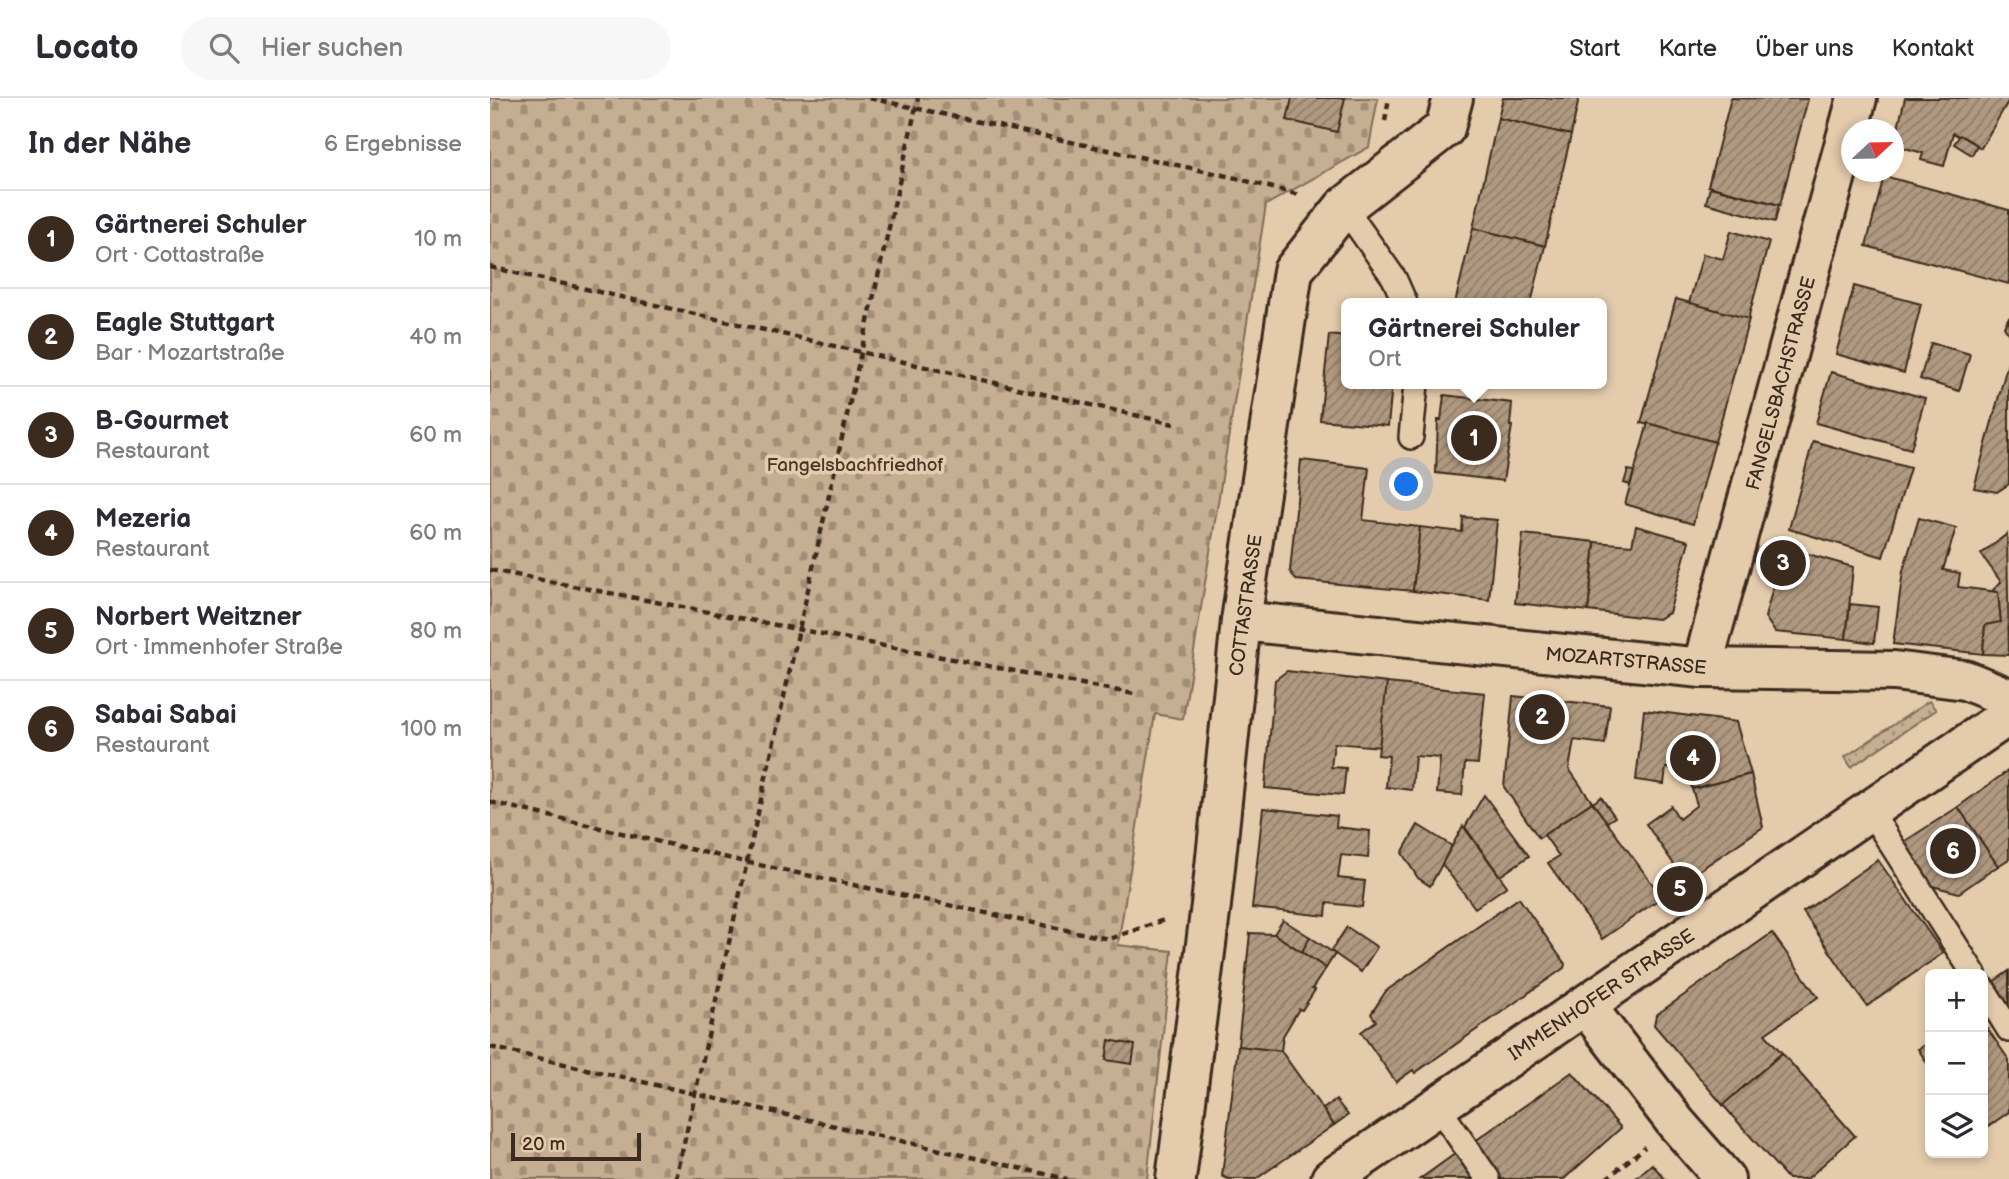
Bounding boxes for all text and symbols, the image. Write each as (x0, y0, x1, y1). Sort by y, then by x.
search box (181, 17, 671, 80)
text: Locato (35, 28, 139, 68)
icon: search (205, 29, 243, 67)
text: Hier suchen (261, 33, 403, 64)
text: Start (1569, 34, 1620, 63)
text: Karte (1658, 34, 1717, 63)
text: Über uns (1755, 34, 1854, 63)
text: Kontakt (1892, 34, 1974, 63)
north arrow (1841, 119, 1904, 182)
text: In der Nähe (28, 126, 191, 162)
text: 6 Ergebnisse (324, 130, 462, 158)
text: Gärtnerei Schuler (95, 210, 307, 241)
text: 1 (46, 225, 56, 253)
text: 10 m (414, 225, 462, 253)
text: Ort · Cottastraße (95, 241, 265, 269)
street label: FANGELSBACHSTRASSE (1742, 274, 1821, 493)
popup (1341, 298, 1607, 389)
text: Eagle Stuttgart (95, 308, 275, 339)
text: Gärtnerei Schuler (1368, 314, 1580, 345)
text: 2 (44, 323, 58, 351)
text: 40 m (409, 323, 462, 351)
text: Bar · Mozartstraße (95, 339, 285, 367)
text: Ort (1368, 345, 1401, 373)
text: B-Gourmet (95, 406, 229, 437)
pin: 1 (1451, 412, 1497, 464)
text: 3 (44, 421, 58, 449)
text: 60 m (409, 421, 462, 449)
text: Restaurant (95, 437, 209, 465)
park label: Fangelsbachfriedhof (767, 454, 944, 477)
your location (1389, 467, 1423, 501)
text: Mezeria (95, 504, 191, 535)
text: 4 (44, 519, 58, 547)
text: 60 m (409, 519, 462, 547)
street label: COTTASTRASSE (1225, 533, 1268, 677)
text: Restaurant (95, 535, 209, 563)
pin: 3 (1760, 537, 1806, 589)
text: Norbert Weitzner (95, 602, 302, 633)
text: 5 (44, 617, 58, 645)
text: 80 m (410, 617, 462, 645)
text: Ort · Immenhofer Straße (95, 633, 343, 661)
street label: MOZARTSTRASSE (1544, 643, 1707, 680)
pin: 2 (1519, 691, 1565, 743)
text: Sabai Sabai (95, 700, 237, 731)
text: 6 (44, 715, 58, 743)
text: 100 m (401, 715, 462, 743)
text: Restaurant (95, 731, 209, 759)
pin: 4 (1670, 732, 1716, 784)
pin: 6 (1930, 825, 1976, 877)
pin: 5 (1657, 863, 1703, 915)
street label: IMMENHOFER STRASSE (1505, 924, 1699, 1066)
map controls (1925, 969, 1988, 1158)
button: + (1925, 969, 1988, 1032)
button: − (1925, 1032, 1988, 1095)
button: layers (1925, 1095, 1988, 1158)
scale bar (511, 1130, 640, 1162)
text: 20 m (522, 1133, 565, 1156)

